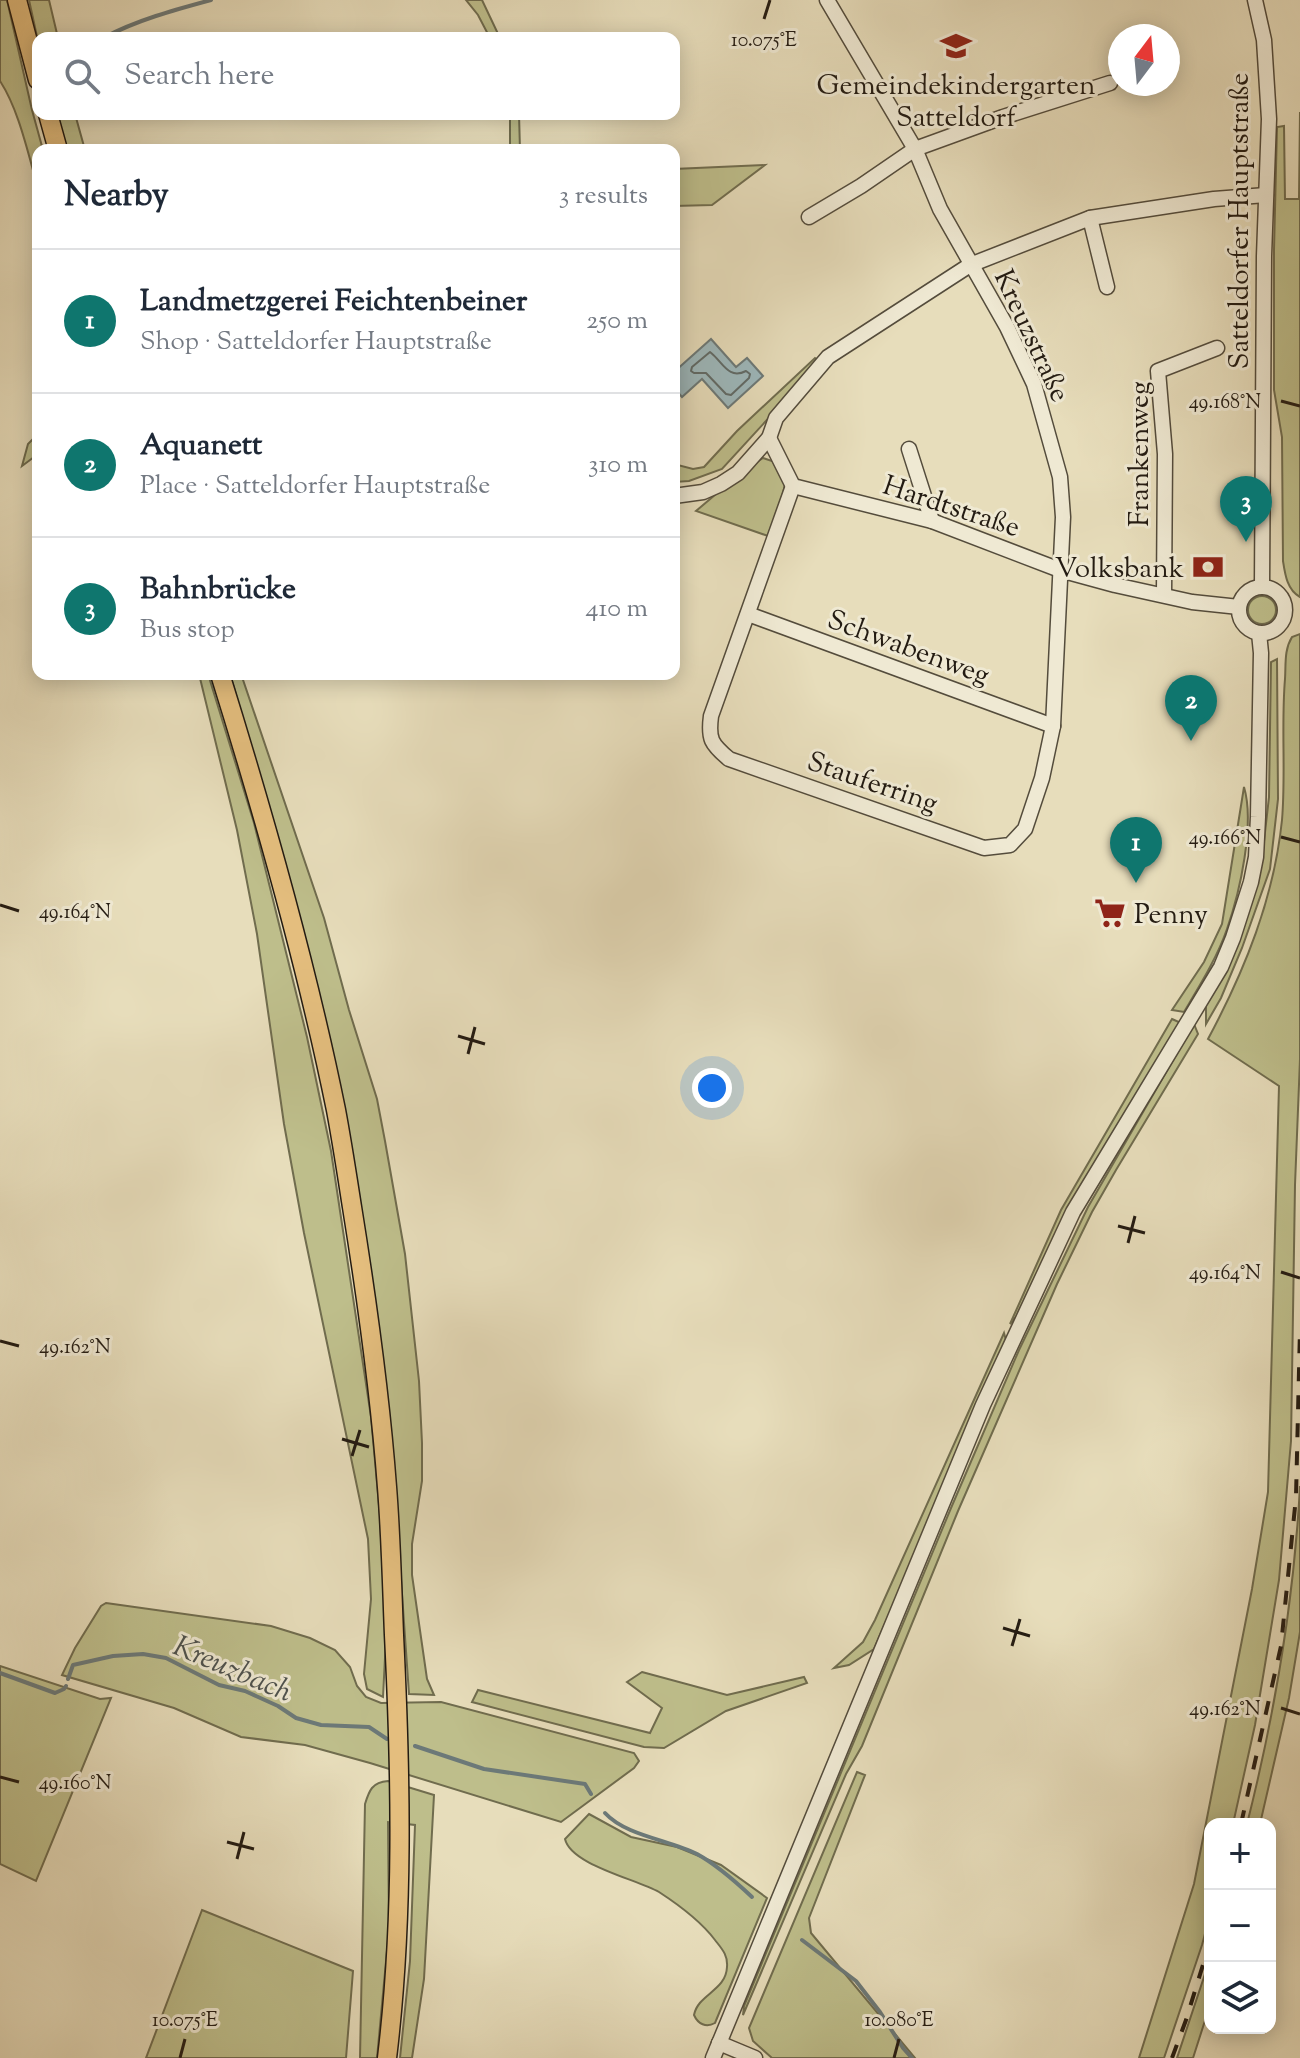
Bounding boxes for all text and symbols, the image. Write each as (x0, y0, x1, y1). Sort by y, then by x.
north arrow (1108, 24, 1180, 96)
text: 10.075°E (731, 27, 797, 56)
school or university icon: Gemeindekindergarten Satteldorf (939, 29, 973, 63)
search box (32, 32, 680, 120)
icon: search (60, 54, 104, 98)
text: Search here (124, 55, 274, 98)
place label: Gemeindekindergarten Satteldorf (817, 67, 1095, 139)
street label: Satteldorfer Hauptstraße (1221, 73, 1261, 369)
text: Nearby (64, 172, 169, 221)
text: 3 results (559, 178, 648, 215)
street label: Kreuzstraße (982, 264, 1078, 409)
text: Landmetzgerei Feichtenbeiner (140, 281, 527, 324)
text: 1 (86, 303, 94, 340)
text: 250 m (586, 303, 648, 340)
text: Shop · Satteldorfer Hauptstraße (140, 324, 492, 361)
street label: Frankenweg (1121, 381, 1161, 527)
text: 49.168°N (1189, 389, 1261, 418)
text: Aquanett (140, 425, 262, 468)
text: 2 (84, 447, 96, 484)
text: 310 m (588, 447, 648, 484)
street label: Hardtstraße (877, 467, 1025, 549)
text: Place · Satteldorfer Hauptstraße (140, 468, 490, 505)
pin: 3 (1220, 476, 1272, 542)
place label: Volksbank (1055, 550, 1184, 590)
bank icon: Volksbank (1191, 550, 1225, 584)
text: Bahnbrücke (140, 569, 296, 612)
text: 3 (85, 591, 95, 628)
text: 410 m (586, 591, 648, 628)
street label: Schwabenweg (821, 601, 995, 697)
text: Bus stop (140, 612, 235, 649)
pin: 2 (1165, 675, 1217, 741)
street label: Stauferring (801, 743, 943, 825)
pin: 1 (1110, 817, 1162, 883)
text: 49.166°N (1189, 825, 1261, 854)
supermarket icon: Penny (1093, 896, 1127, 930)
place label: Penny (1134, 896, 1208, 936)
text: 49.164°N (39, 899, 111, 928)
your location (692, 1068, 732, 1108)
text: 49.164°N (1189, 1260, 1261, 1289)
text: 49.162°N (39, 1334, 111, 1363)
water label: Kreuzbach (166, 1626, 299, 1715)
text: 49.162°N (1189, 1696, 1261, 1725)
text: 49.160°N (39, 1770, 111, 1799)
map controls (1204, 1818, 1276, 2034)
button: + (1204, 1818, 1276, 1890)
button: − (1204, 1890, 1276, 1962)
button: layers (1204, 1962, 1276, 2034)
text: 10.075°E (152, 2007, 218, 2036)
text: 10.080°E (864, 2007, 934, 2036)

